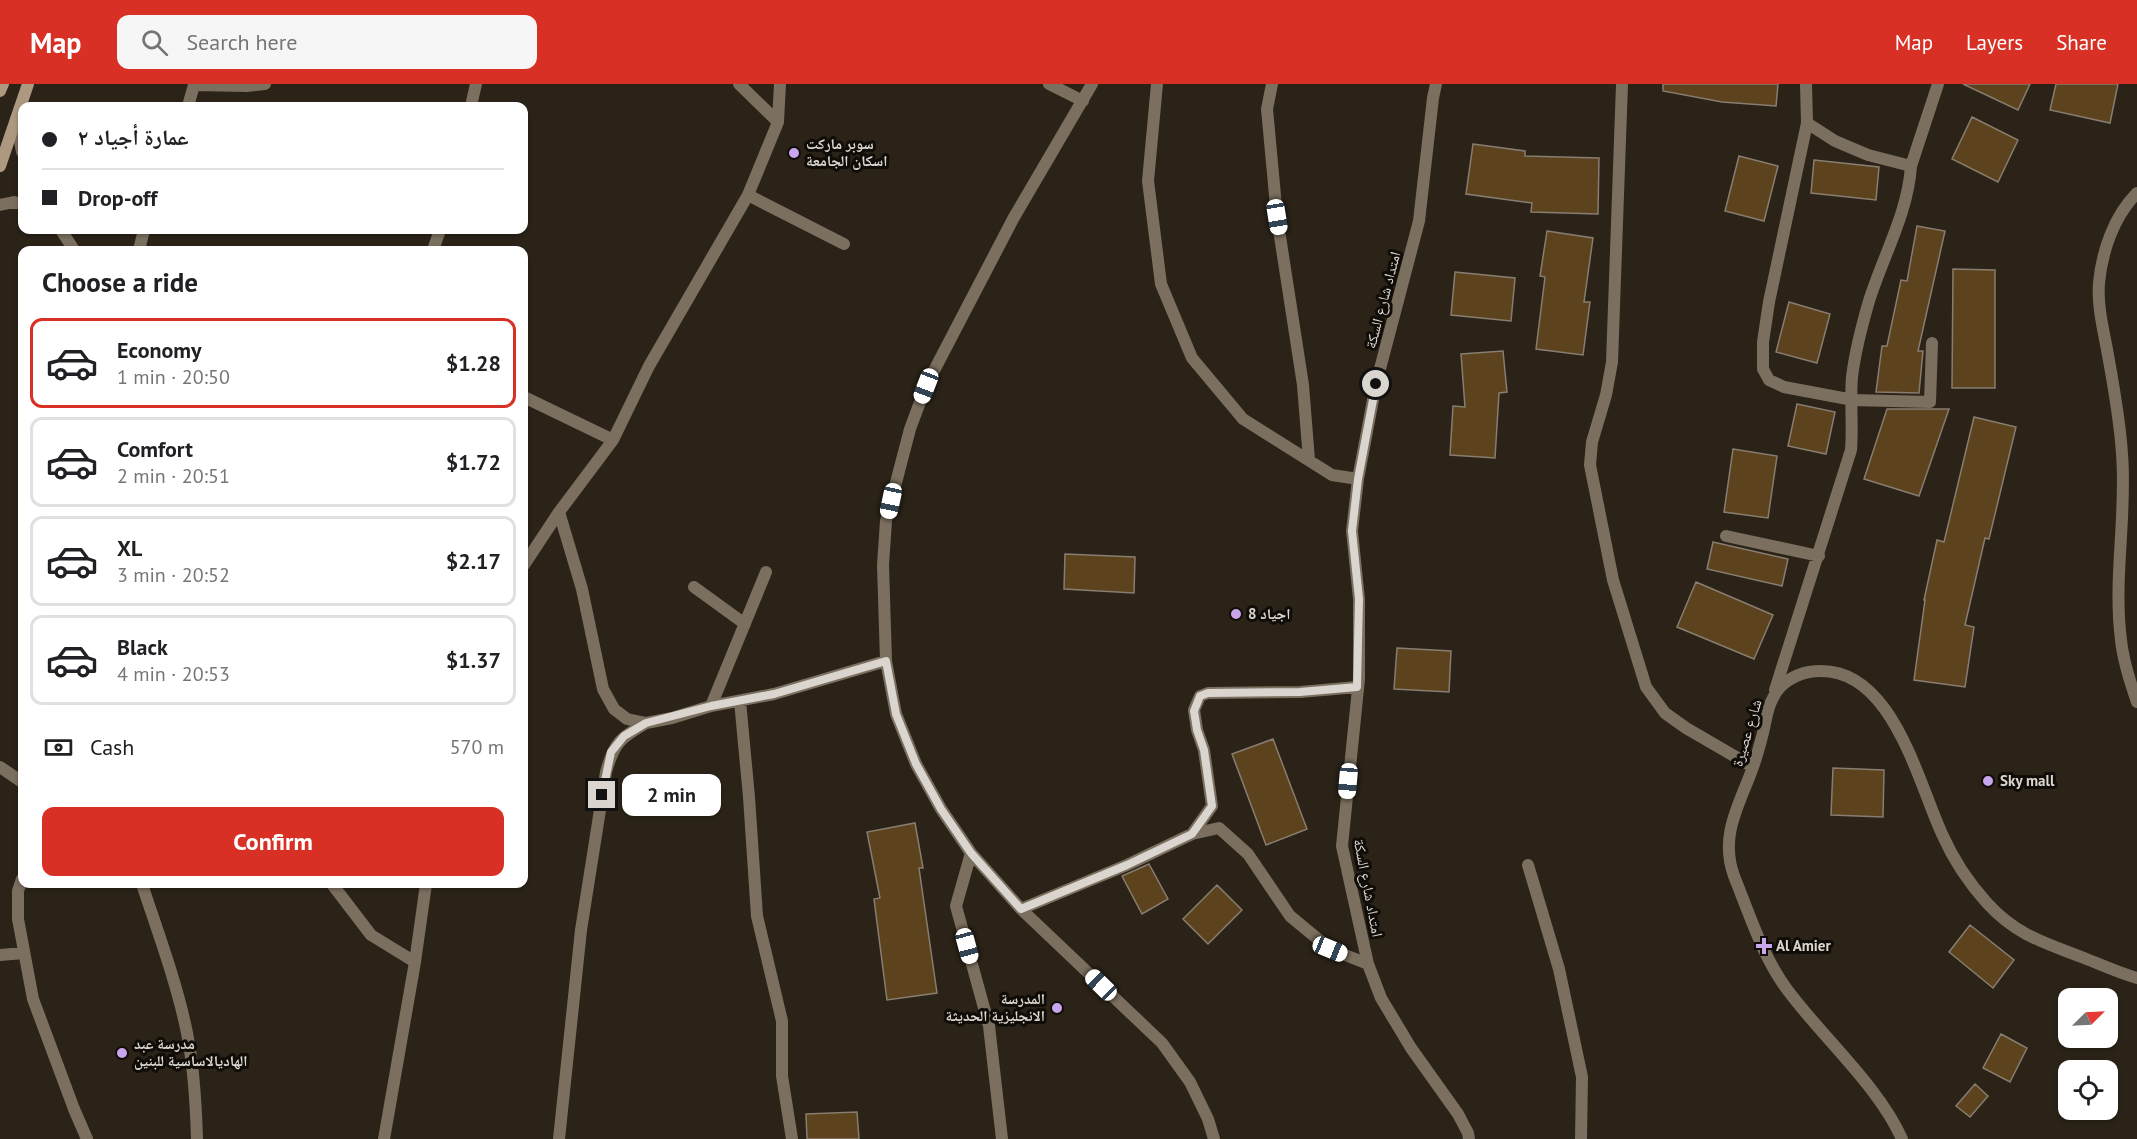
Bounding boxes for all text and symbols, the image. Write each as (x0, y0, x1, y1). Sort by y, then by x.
search box (117, 15, 537, 69)
text: Map (30, 24, 81, 61)
icon: search (138, 26, 171, 59)
text: Search here (186, 28, 297, 56)
text: Map (1895, 29, 1933, 56)
text: Layers (1966, 29, 2023, 56)
text: Share (2056, 29, 2107, 56)
text: عمارة أجياد ٢ (78, 123, 189, 151)
place label: سوبر ماركت اسكان الجامعة (806, 134, 887, 170)
marker: سوبر ماركت اسكان الجامعة (787, 146, 801, 160)
text: Drop-off (78, 184, 157, 212)
car (1265, 198, 1289, 236)
street label: امتداد شارع السكة (1360, 249, 1406, 351)
text: Choose a ride (42, 265, 198, 299)
icon: car (45, 336, 99, 390)
text: Economy (117, 336, 201, 364)
text: $1.28 (446, 349, 501, 377)
text: 1 min · 20:50 (117, 364, 230, 390)
car (911, 366, 941, 406)
route start (1362, 370, 1389, 397)
icon: car (45, 435, 99, 489)
text: Comfort (117, 435, 193, 463)
text: $1.72 (446, 448, 501, 476)
text: 2 min · 20:51 (117, 463, 230, 489)
car (878, 482, 904, 520)
icon: car (45, 534, 99, 588)
text: XL (117, 534, 142, 562)
text: $2.17 (446, 547, 501, 575)
text: 3 min · 20:52 (117, 562, 230, 588)
place label: اجياد 8 (1248, 604, 1291, 623)
marker: اجياد 8 (1229, 607, 1243, 621)
icon: car (45, 633, 99, 687)
text: Black (117, 633, 168, 661)
text: $1.37 (446, 646, 501, 674)
text: 4 min · 20:53 (117, 661, 230, 687)
street label: شارع عصيرة (1727, 697, 1767, 769)
icon: cash (42, 731, 75, 764)
text: Cash (90, 733, 134, 761)
text: 570 m (450, 734, 504, 760)
car (1337, 762, 1359, 800)
place label: Sky mall (2000, 771, 2055, 790)
callout: 2 min (623, 774, 722, 816)
marker: Sky mall (1981, 774, 1995, 788)
route end (588, 781, 615, 808)
text: 2 min (647, 782, 696, 808)
button: Confirm (42, 807, 504, 876)
street label: امتداد شارع السكة (1349, 837, 1387, 939)
car (954, 926, 980, 966)
car (1310, 934, 1350, 964)
place label: Al Amier (1776, 936, 1831, 955)
marker: Al Amier (1757, 939, 1771, 953)
car (1082, 966, 1120, 1004)
north arrow (2058, 988, 2118, 1048)
map controls (2058, 988, 2118, 1120)
place label: المدرسة الانجليزية الحديثة (945, 989, 1045, 1025)
marker: المدرسة الانجليزية الحديثة (1050, 1001, 1064, 1015)
place label: مدرسة عبد الهاديالاساسية للبنين (134, 1034, 248, 1070)
marker: مدرسة عبد الهاديالاساسية للبنين (115, 1046, 129, 1060)
button: locate (2058, 1060, 2118, 1120)

